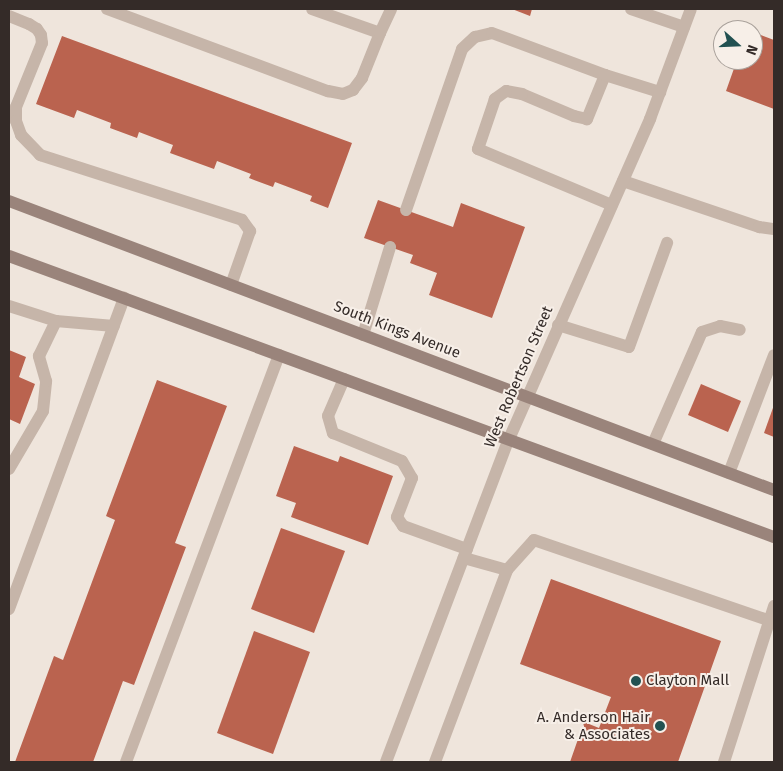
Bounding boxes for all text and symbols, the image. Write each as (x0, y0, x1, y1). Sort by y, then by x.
north arrow (713, 20, 763, 70)
text: N (742, 43, 761, 57)
street label: South Kings Avenue (331, 298, 463, 362)
street label: West Robertson Street (481, 304, 557, 450)
place label: Clayton Mall (646, 672, 729, 690)
marker: Clayton Mall (630, 675, 642, 687)
place label: A. Anderson Hair & Associates (537, 708, 650, 743)
marker: A. Anderson Hair & Associates (654, 720, 666, 732)

